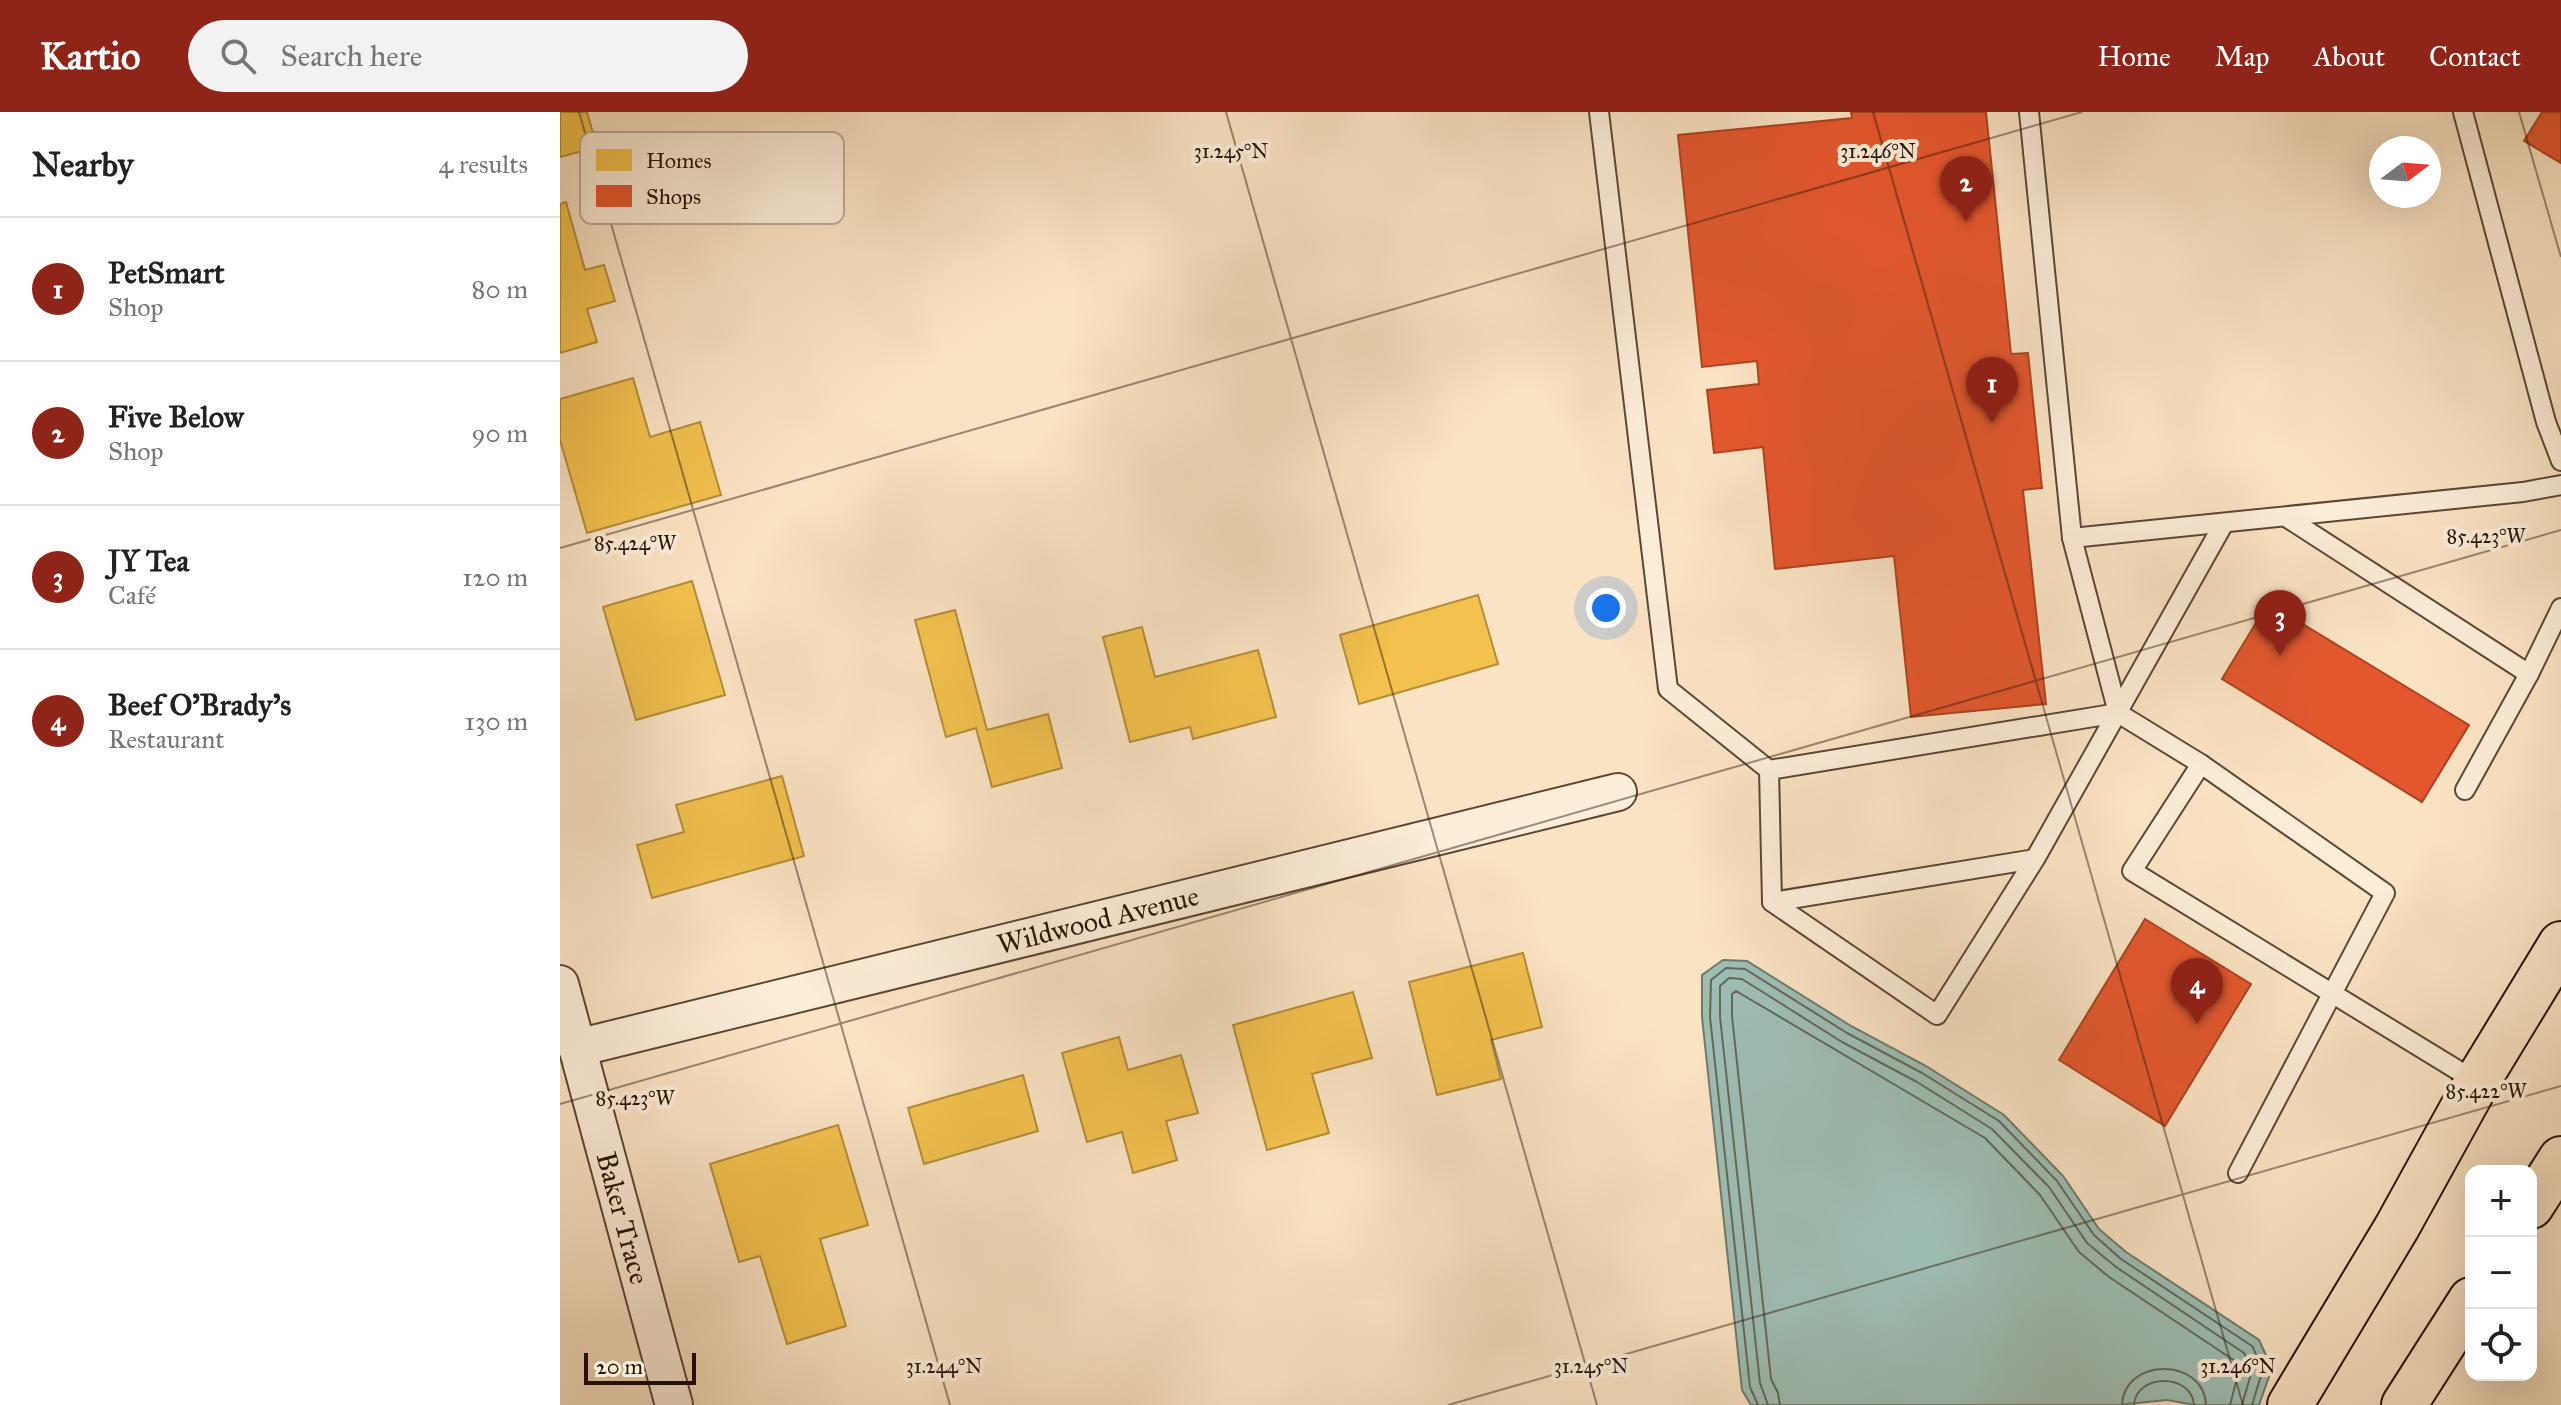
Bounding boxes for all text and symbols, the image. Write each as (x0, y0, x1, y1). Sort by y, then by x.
search box (188, 20, 748, 92)
text: Kartio (40, 33, 140, 79)
icon: search (216, 34, 260, 78)
text: Search here (280, 38, 422, 74)
text: Home (2098, 39, 2171, 74)
text: Map (2215, 39, 2269, 74)
text: About (2313, 39, 2385, 74)
text: Contact (2429, 39, 2521, 74)
legend (580, 132, 844, 224)
north arrow (2369, 136, 2441, 208)
text: 31.245°N (1194, 139, 1268, 163)
text: 31.246°N (1840, 139, 1916, 163)
text: Nearby (32, 144, 134, 185)
text: Homes (646, 147, 712, 174)
text: 4 results (439, 148, 528, 180)
pin: 2 (1940, 156, 1992, 222)
text: Shops (646, 183, 701, 210)
text: PetSmart (108, 255, 225, 291)
text: 1 (53, 273, 63, 305)
text: 80 m (472, 273, 528, 305)
text: Shop (108, 291, 164, 323)
pin: 1 (1966, 357, 2018, 423)
text: Five Below (108, 399, 244, 435)
text: 2 (52, 417, 64, 449)
text: 90 m (471, 417, 528, 449)
text: Shop (108, 435, 164, 467)
text: 85.423°W (2447, 524, 2527, 548)
text: 85.424°W (594, 531, 677, 555)
text: JY Tea (108, 543, 189, 579)
text: 3 (53, 561, 63, 593)
text: 120 m (462, 561, 528, 593)
text: Café (108, 579, 156, 611)
your location (1586, 588, 1626, 628)
pin: 3 (2254, 590, 2306, 656)
text: Beef O'Brady's (108, 687, 291, 723)
text: 4 (51, 705, 65, 737)
text: 130 m (465, 705, 528, 737)
text: Restaurant (108, 723, 224, 755)
street label: Wildwood Avenue (993, 878, 1203, 962)
pin: 4 (2171, 958, 2223, 1024)
text: 85.422°W (2446, 1079, 2527, 1103)
text: 85.423°W (596, 1086, 676, 1110)
street label: Baker Trace (589, 1148, 657, 1288)
map controls (2465, 1165, 2537, 1381)
button: + (2465, 1165, 2537, 1237)
button: − (2465, 1237, 2537, 1309)
button: locate (2465, 1309, 2537, 1381)
scale bar (584, 1349, 696, 1385)
text: 20 m (596, 1353, 643, 1380)
text: 31.244°N (906, 1354, 982, 1378)
text: 31.245°N (1554, 1354, 1628, 1378)
text: 31.246°N (2200, 1354, 2276, 1378)

